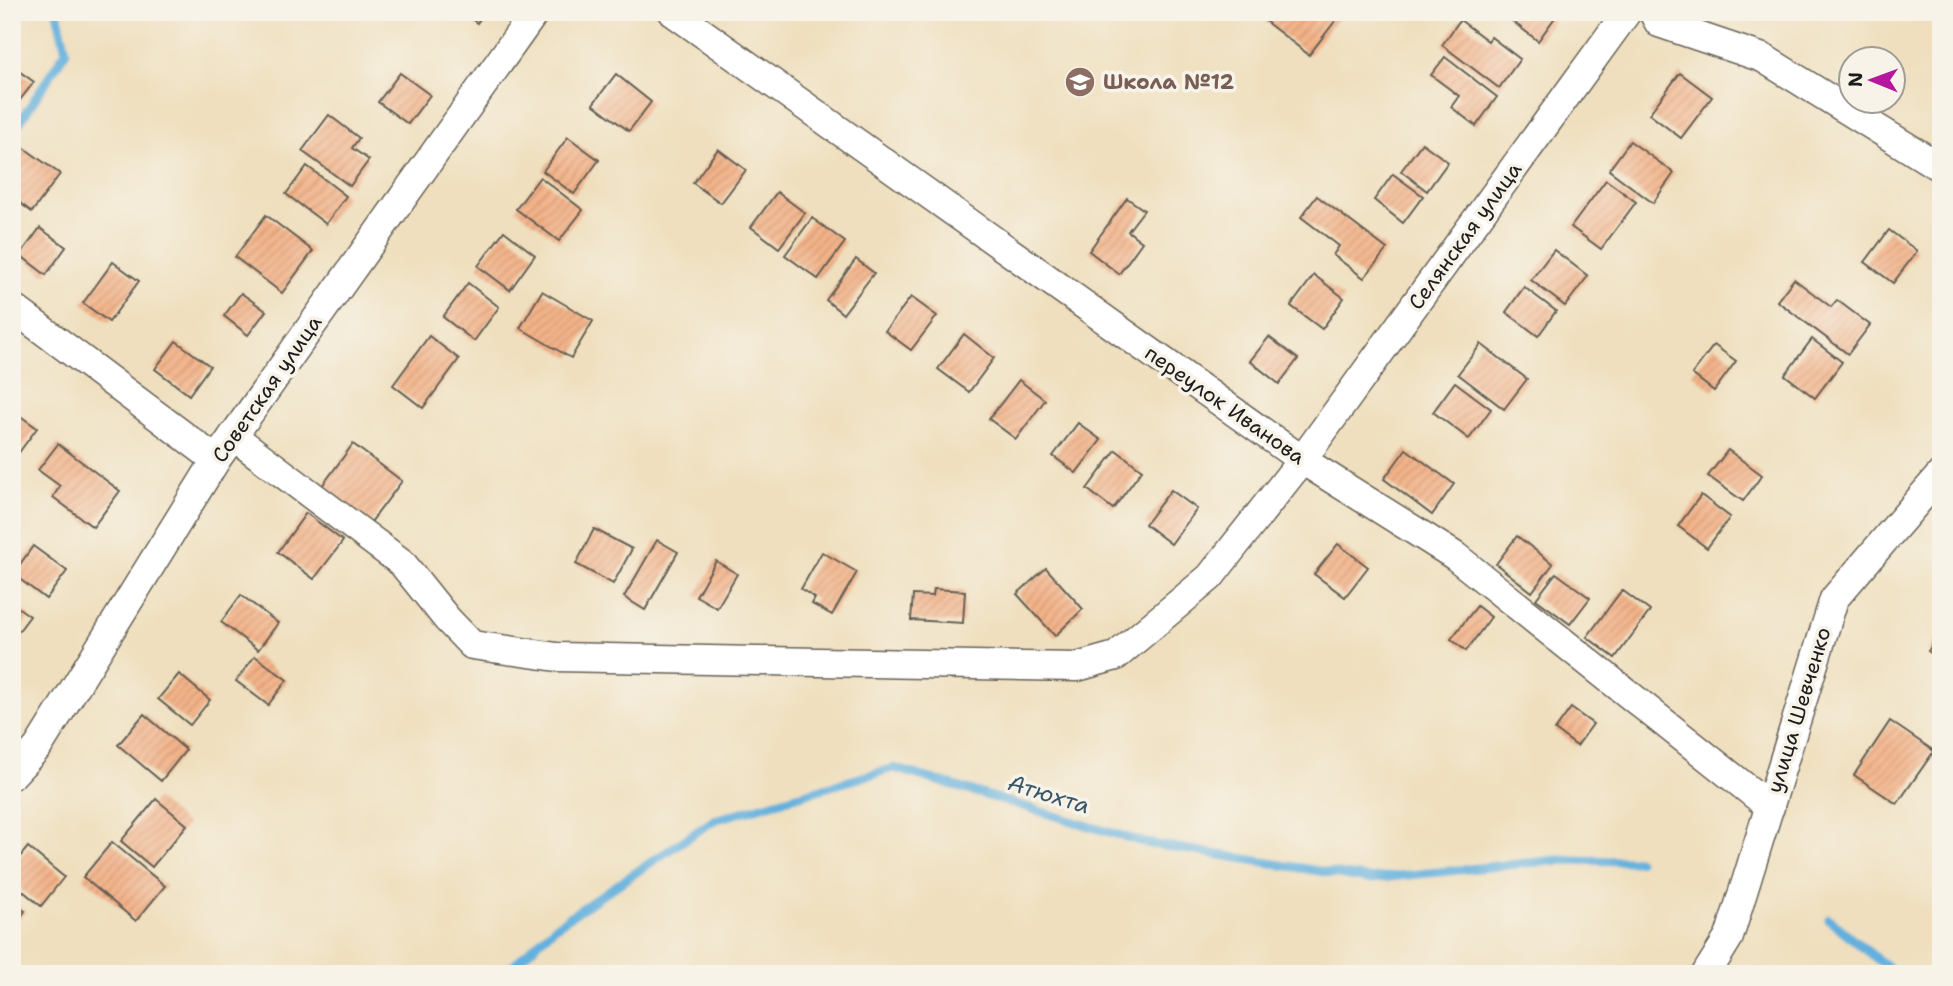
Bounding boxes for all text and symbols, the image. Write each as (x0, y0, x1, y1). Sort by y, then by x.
north arrow (1838, 46, 1908, 116)
school or university icon: Школа №12 (1063, 65, 1097, 99)
place label: Школа №12 (1103, 68, 1234, 96)
text: N (1843, 72, 1868, 87)
street label: Селянская улица (1402, 157, 1528, 315)
street label: Советская улица (206, 310, 328, 468)
street label: переулок Иванова (1139, 339, 1311, 471)
street label: улица Шевченко (1760, 624, 1838, 796)
water label: Атюхта (1004, 767, 1094, 821)

